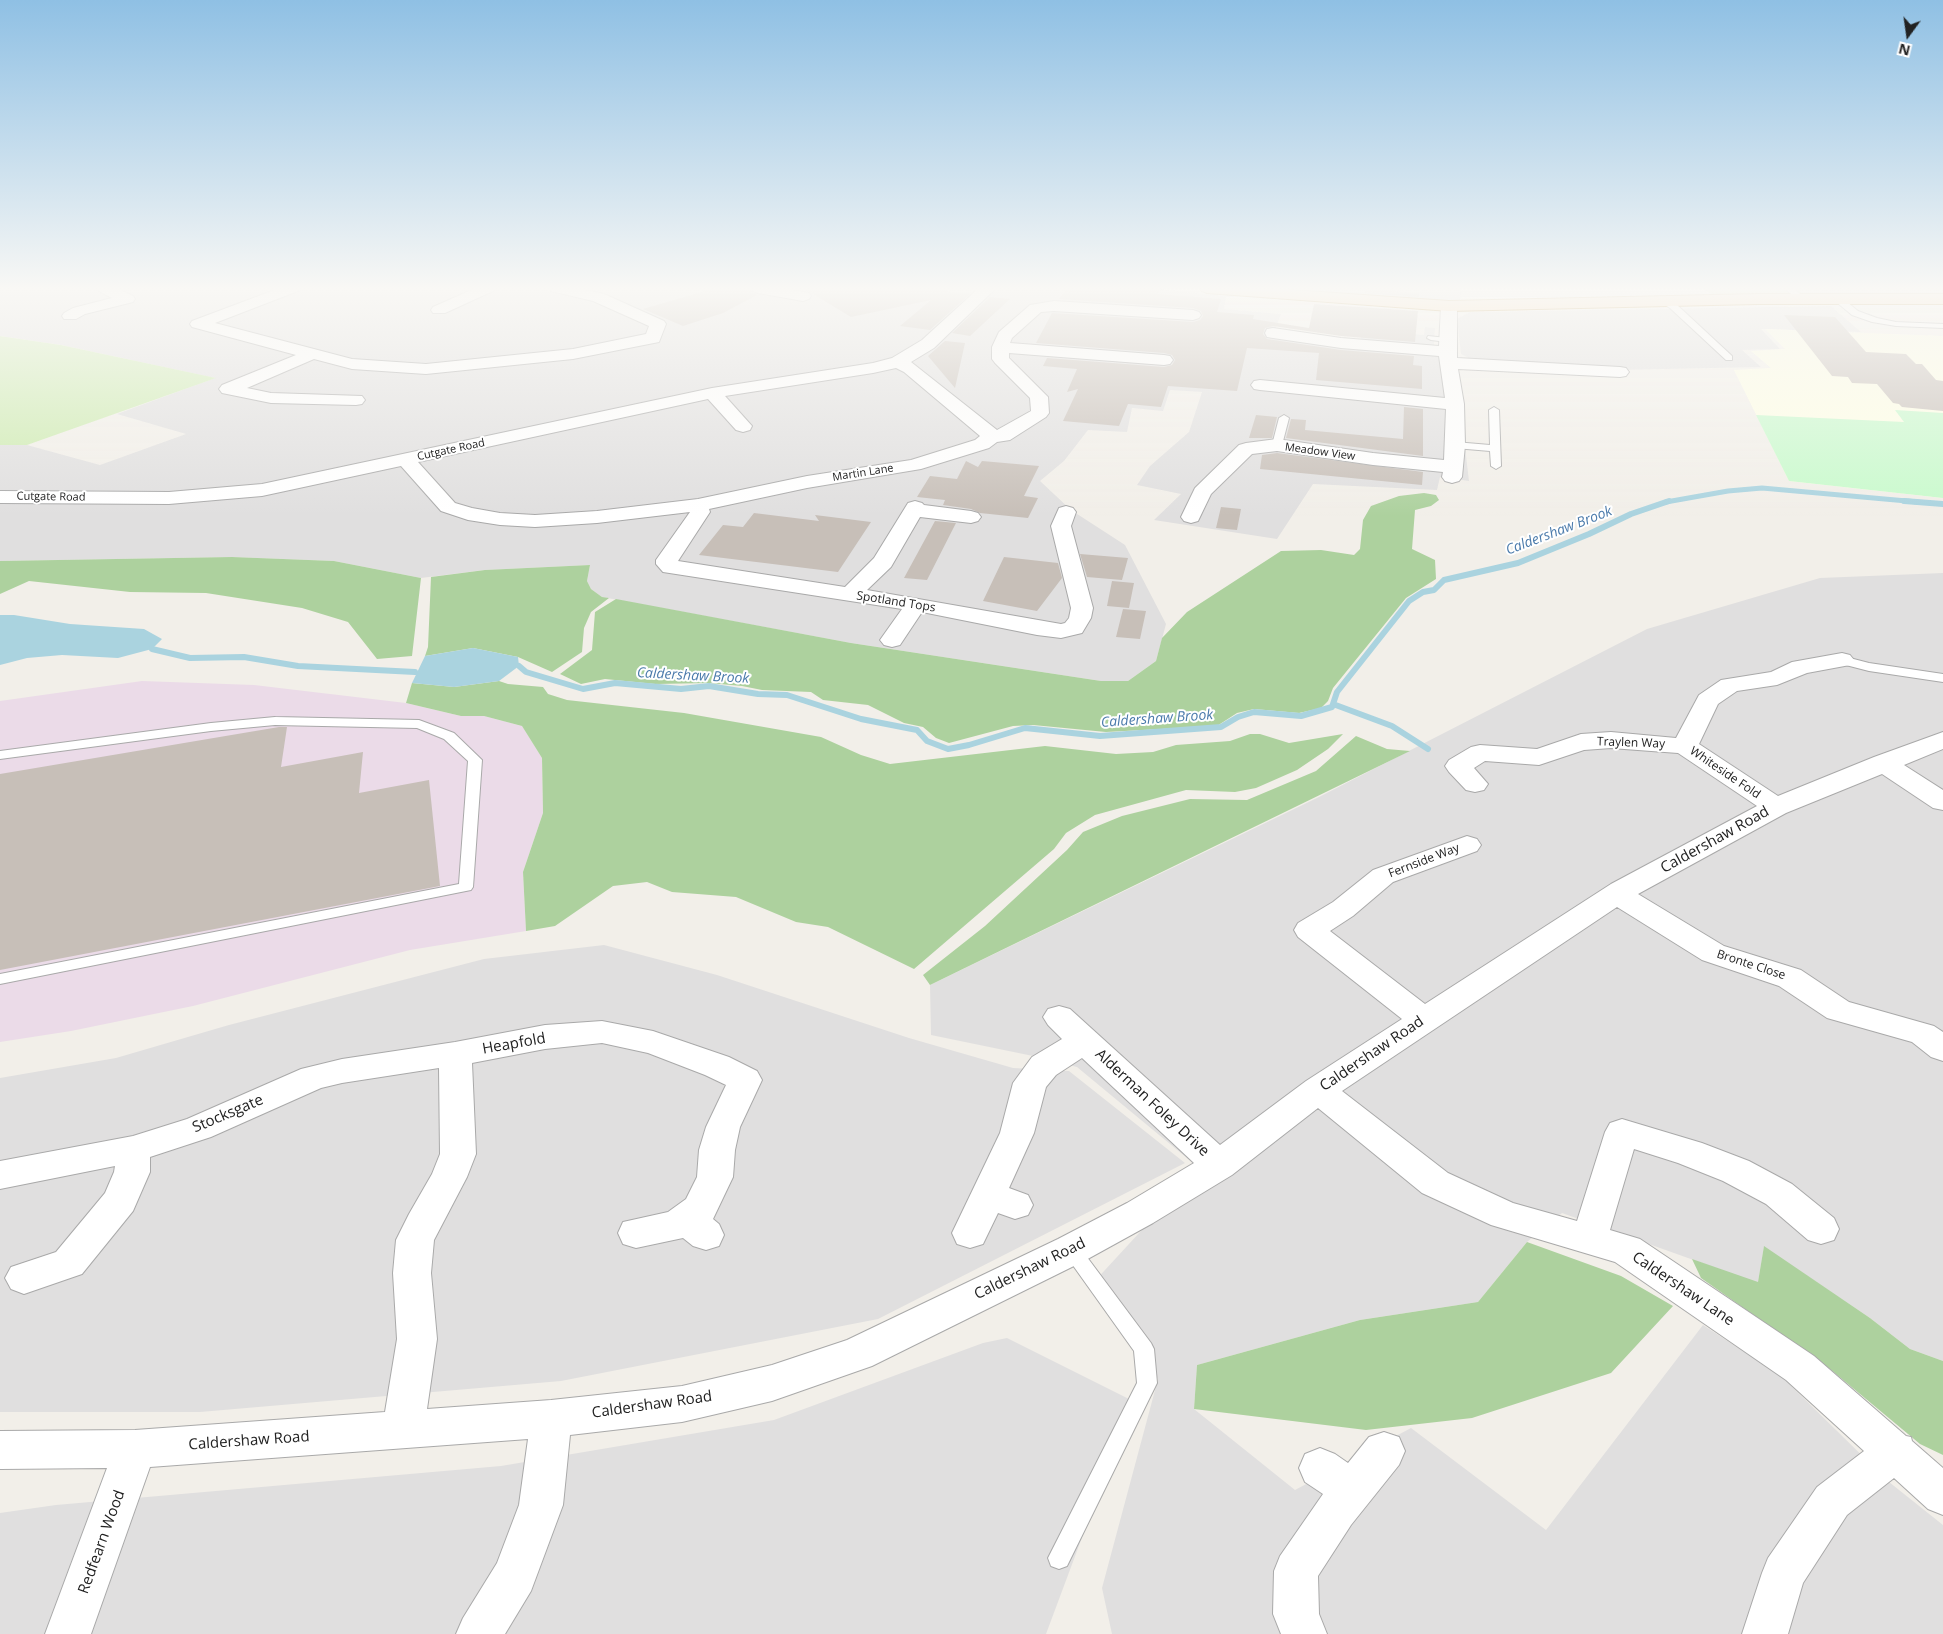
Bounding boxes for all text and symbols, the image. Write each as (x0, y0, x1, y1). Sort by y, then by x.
north arrow (1883, 10, 1933, 60)
text: N (1896, 39, 1912, 61)
street label: Cutgate Road (416, 436, 486, 464)
street label: Meadow View (1284, 441, 1356, 463)
street label: Martin Lane (832, 462, 894, 484)
street label: Cutgate Road (16, 490, 86, 504)
water label: Caldershaw Brook (1503, 503, 1615, 559)
street label: Spotland Tops (855, 589, 937, 615)
water label: Caldershaw Brook (636, 665, 750, 687)
water label: Caldershaw Brook (1100, 707, 1214, 731)
street label: Traylen Way (1597, 735, 1665, 751)
street label: Whiteside Fold (1687, 744, 1763, 802)
street label: Caldershaw Road (1658, 803, 1772, 877)
street label: Fernside Way (1386, 841, 1462, 881)
street label: Bronte Close (1715, 947, 1787, 983)
street label: Caldershaw Road (1317, 1013, 1427, 1095)
street label: Heapfold (481, 1030, 547, 1058)
street label: Alderman Foley Drive (1091, 1045, 1213, 1161)
street label: Stocksgate (190, 1091, 266, 1137)
street label: Caldershaw Road (972, 1234, 1088, 1304)
street label: Caldershaw Lane (1629, 1248, 1737, 1330)
street label: Caldershaw Road (591, 1388, 713, 1422)
street label: Caldershaw Road (188, 1428, 310, 1454)
street label: Redfearn Wood (75, 1488, 129, 1596)

